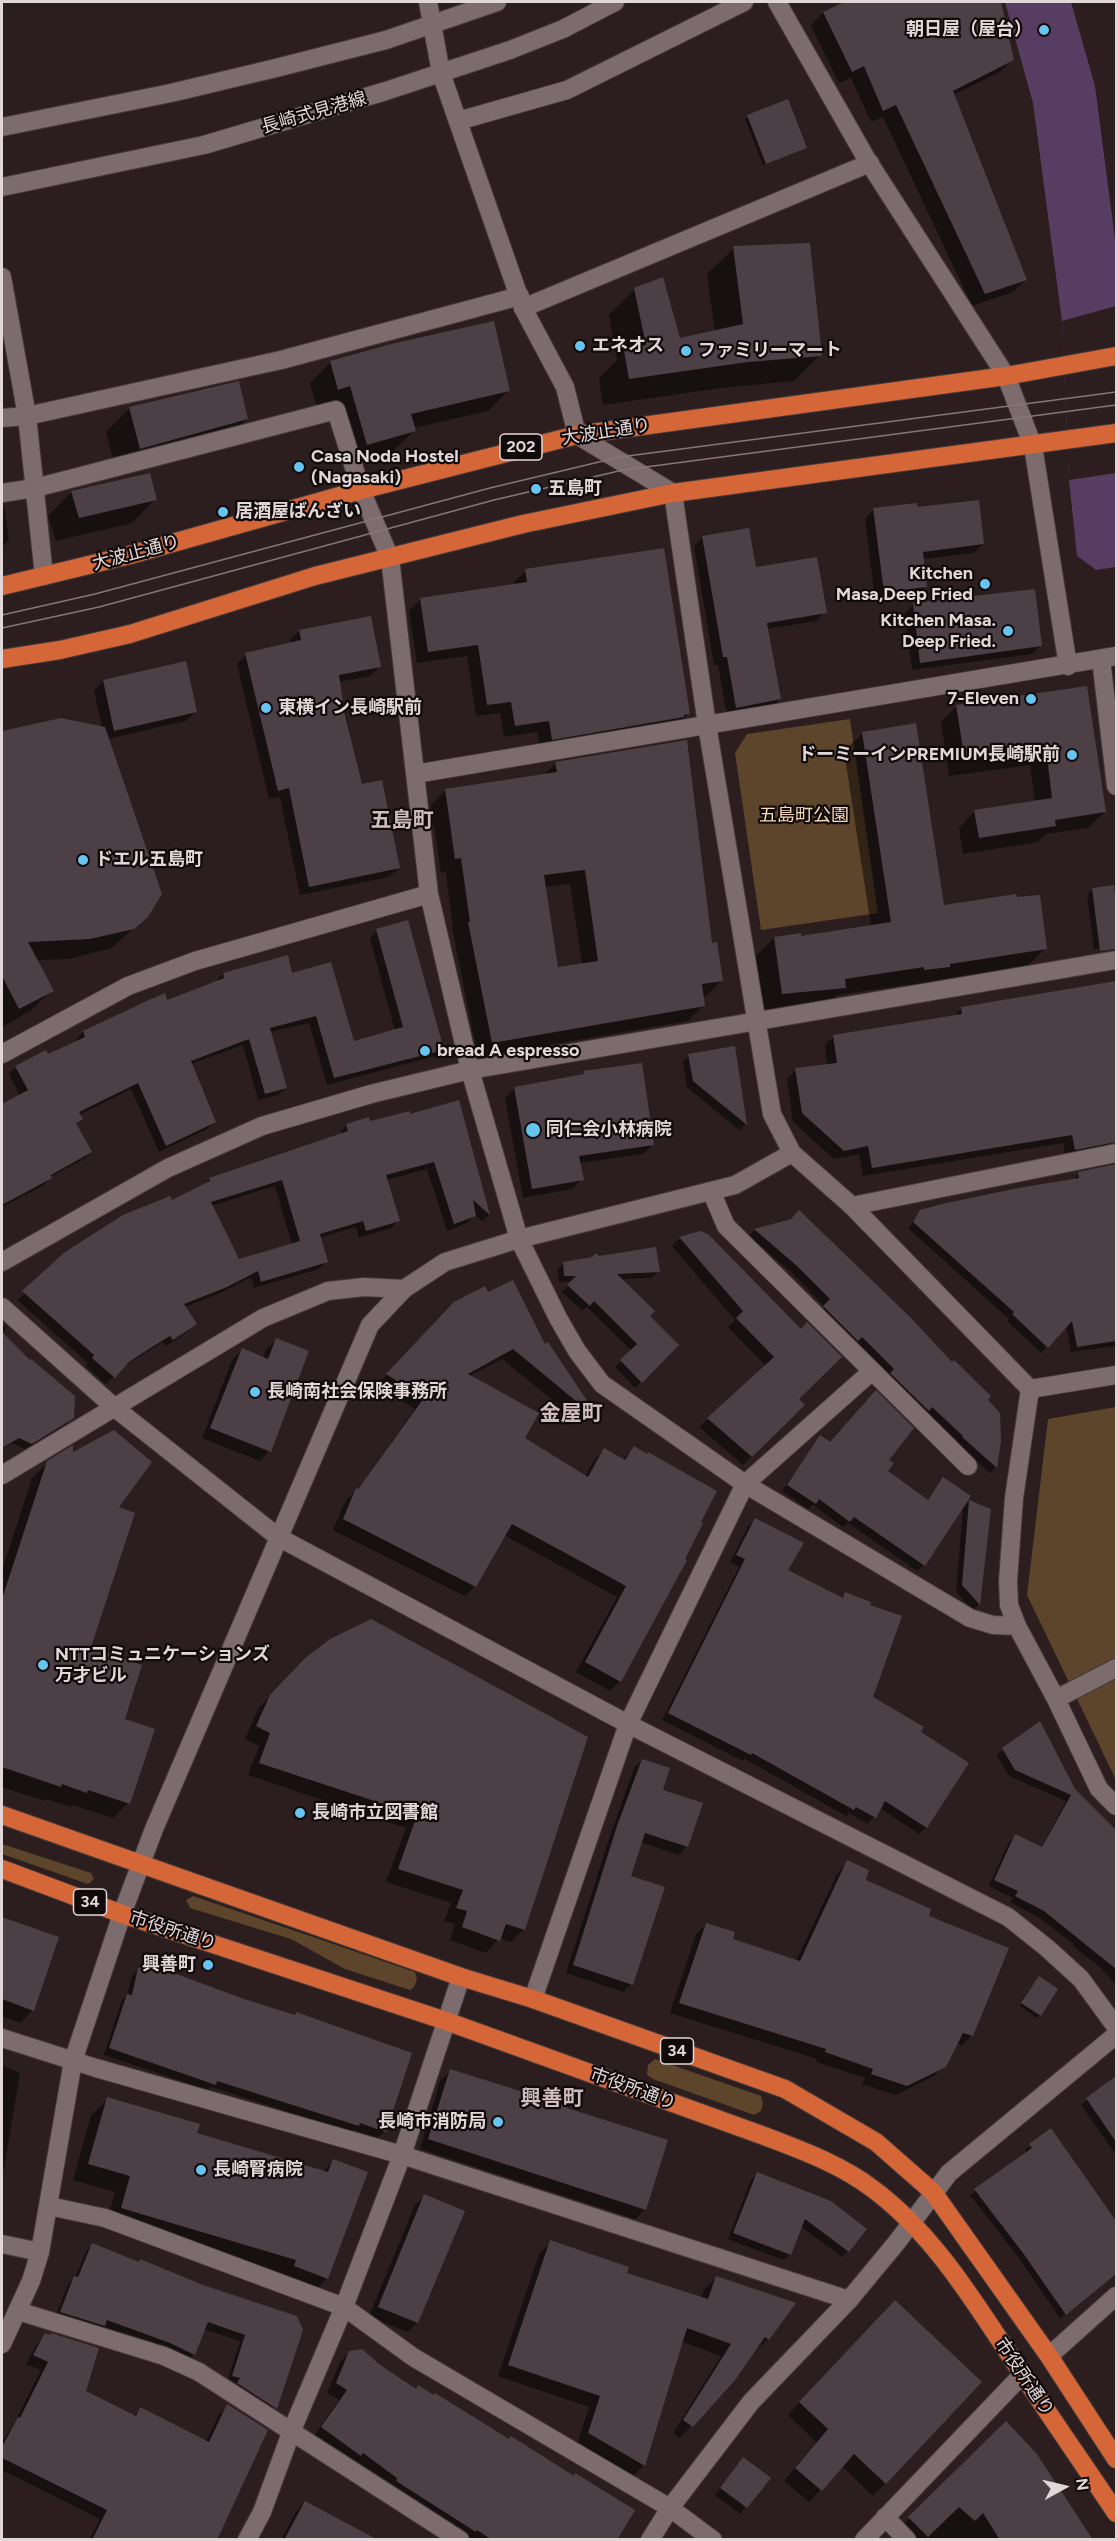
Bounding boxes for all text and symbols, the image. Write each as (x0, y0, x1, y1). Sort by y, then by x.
place label: 朝日屋（屋台） (906, 19, 1032, 41)
marker: 朝日屋（屋台） (1037, 23, 1051, 37)
street label: 長崎式見港線 (259, 88, 369, 138)
place label: エネオス (592, 335, 664, 357)
marker: エネオス (573, 339, 587, 353)
place label: ファミリーマート (698, 340, 842, 362)
marker: ファミリーマート (679, 344, 693, 358)
street label: 大波止通り (560, 414, 652, 450)
road number: 202 (500, 434, 542, 460)
place label: Casa Noda Hostel (Nagasaki) (311, 446, 459, 488)
marker: Casa Noda Hostel (Nagasaki) (292, 460, 306, 474)
place label: 五島町 (548, 478, 602, 500)
marker: 五島町 (529, 482, 543, 496)
place label: 居酒屋ばんざい (235, 501, 361, 523)
marker: 居酒屋ばんざい (216, 505, 230, 519)
street label: 大波止通り (90, 531, 182, 575)
place label: Kitchen Masa,Deep Fried (836, 563, 973, 606)
marker: Kitchen Masa,Deep Fried (978, 577, 992, 591)
place label: Kitchen Masa. Deep Fried. (880, 610, 996, 652)
marker: Kitchen Masa. Deep Fried. (1001, 624, 1015, 638)
place label: 7-Eleven (947, 688, 1019, 710)
marker: 7-Eleven (1024, 692, 1038, 706)
place label: 東横イン長崎駅前 (278, 697, 422, 719)
marker: 東横イン長崎駅前 (259, 701, 273, 715)
place label: ドーミーインPREMIUM長崎駅前 (798, 744, 1060, 766)
marker: ドーミーインPREMIUM長崎駅前 (1065, 748, 1079, 762)
park label: 五島町公園 (759, 805, 849, 827)
district label: 五島町 (371, 808, 433, 834)
place label: ドエル五島町 (95, 849, 203, 871)
marker: ドエル五島町 (76, 853, 90, 867)
place label: bread A espresso (437, 1040, 579, 1062)
marker: bread A espresso (418, 1044, 432, 1058)
place label: 同仁会小林病院 (546, 1119, 672, 1141)
marker: 同仁会小林病院 (524, 1121, 542, 1139)
place label: 長崎南社会保険事務所 (267, 1381, 447, 1403)
marker: 長崎南社会保険事務所 (248, 1385, 262, 1399)
district label: 金屋町 (540, 1401, 602, 1427)
place label: NTTコミュニケーションズ 万才ビル (55, 1644, 270, 1686)
marker: NTTコミュニケーションズ 万才ビル (36, 1658, 50, 1672)
place label: 長崎市立図書館 (312, 1802, 438, 1824)
marker: 長崎市立図書館 (293, 1806, 307, 1820)
road number: 34 (74, 1889, 106, 1915)
street label: 市役所通り (127, 1907, 219, 1955)
place label: 興善町 (142, 1954, 196, 1976)
marker: 興善町 (201, 1958, 215, 1972)
road number: 34 (660, 2038, 694, 2064)
street label: 市役所通り (587, 2063, 679, 2115)
district label: 興善町 (521, 2086, 583, 2112)
place label: 長崎市消防局 (378, 2111, 486, 2133)
marker: 長崎市消防局 (491, 2115, 505, 2129)
place label: 長崎腎病院 (213, 2159, 303, 2181)
marker: 長崎腎病院 (194, 2163, 208, 2177)
street label: 市役所通り (990, 2334, 1058, 2420)
north arrow (1034, 2457, 1094, 2517)
text: N (1072, 2477, 1093, 2492)

